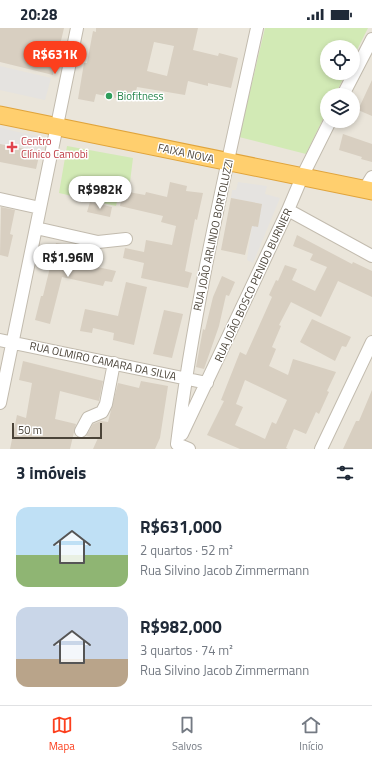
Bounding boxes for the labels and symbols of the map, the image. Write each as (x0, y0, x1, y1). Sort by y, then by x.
pin: R$631K (22, 41, 88, 75)
place label: Biofitness (117, 88, 164, 104)
marker: Biofitness (104, 91, 114, 101)
place label: Centro Clínico Camobi (21, 133, 88, 162)
street label: FAIXA NOVA (156, 139, 216, 167)
marker: Centro Clínico Camobi (6, 141, 18, 153)
street label: RUA JOÃO ARLINDO BORTOLUZZI (189, 158, 237, 312)
pin: R$982K (67, 176, 133, 210)
street label: RUA JOÃO BOSCO PENIDO BURNIER (210, 205, 296, 364)
pin: R$1.96M (31, 244, 105, 278)
street label: RUA OLMIRO CAMARA DA SILVA (28, 338, 178, 384)
scale bar (12, 421, 102, 440)

